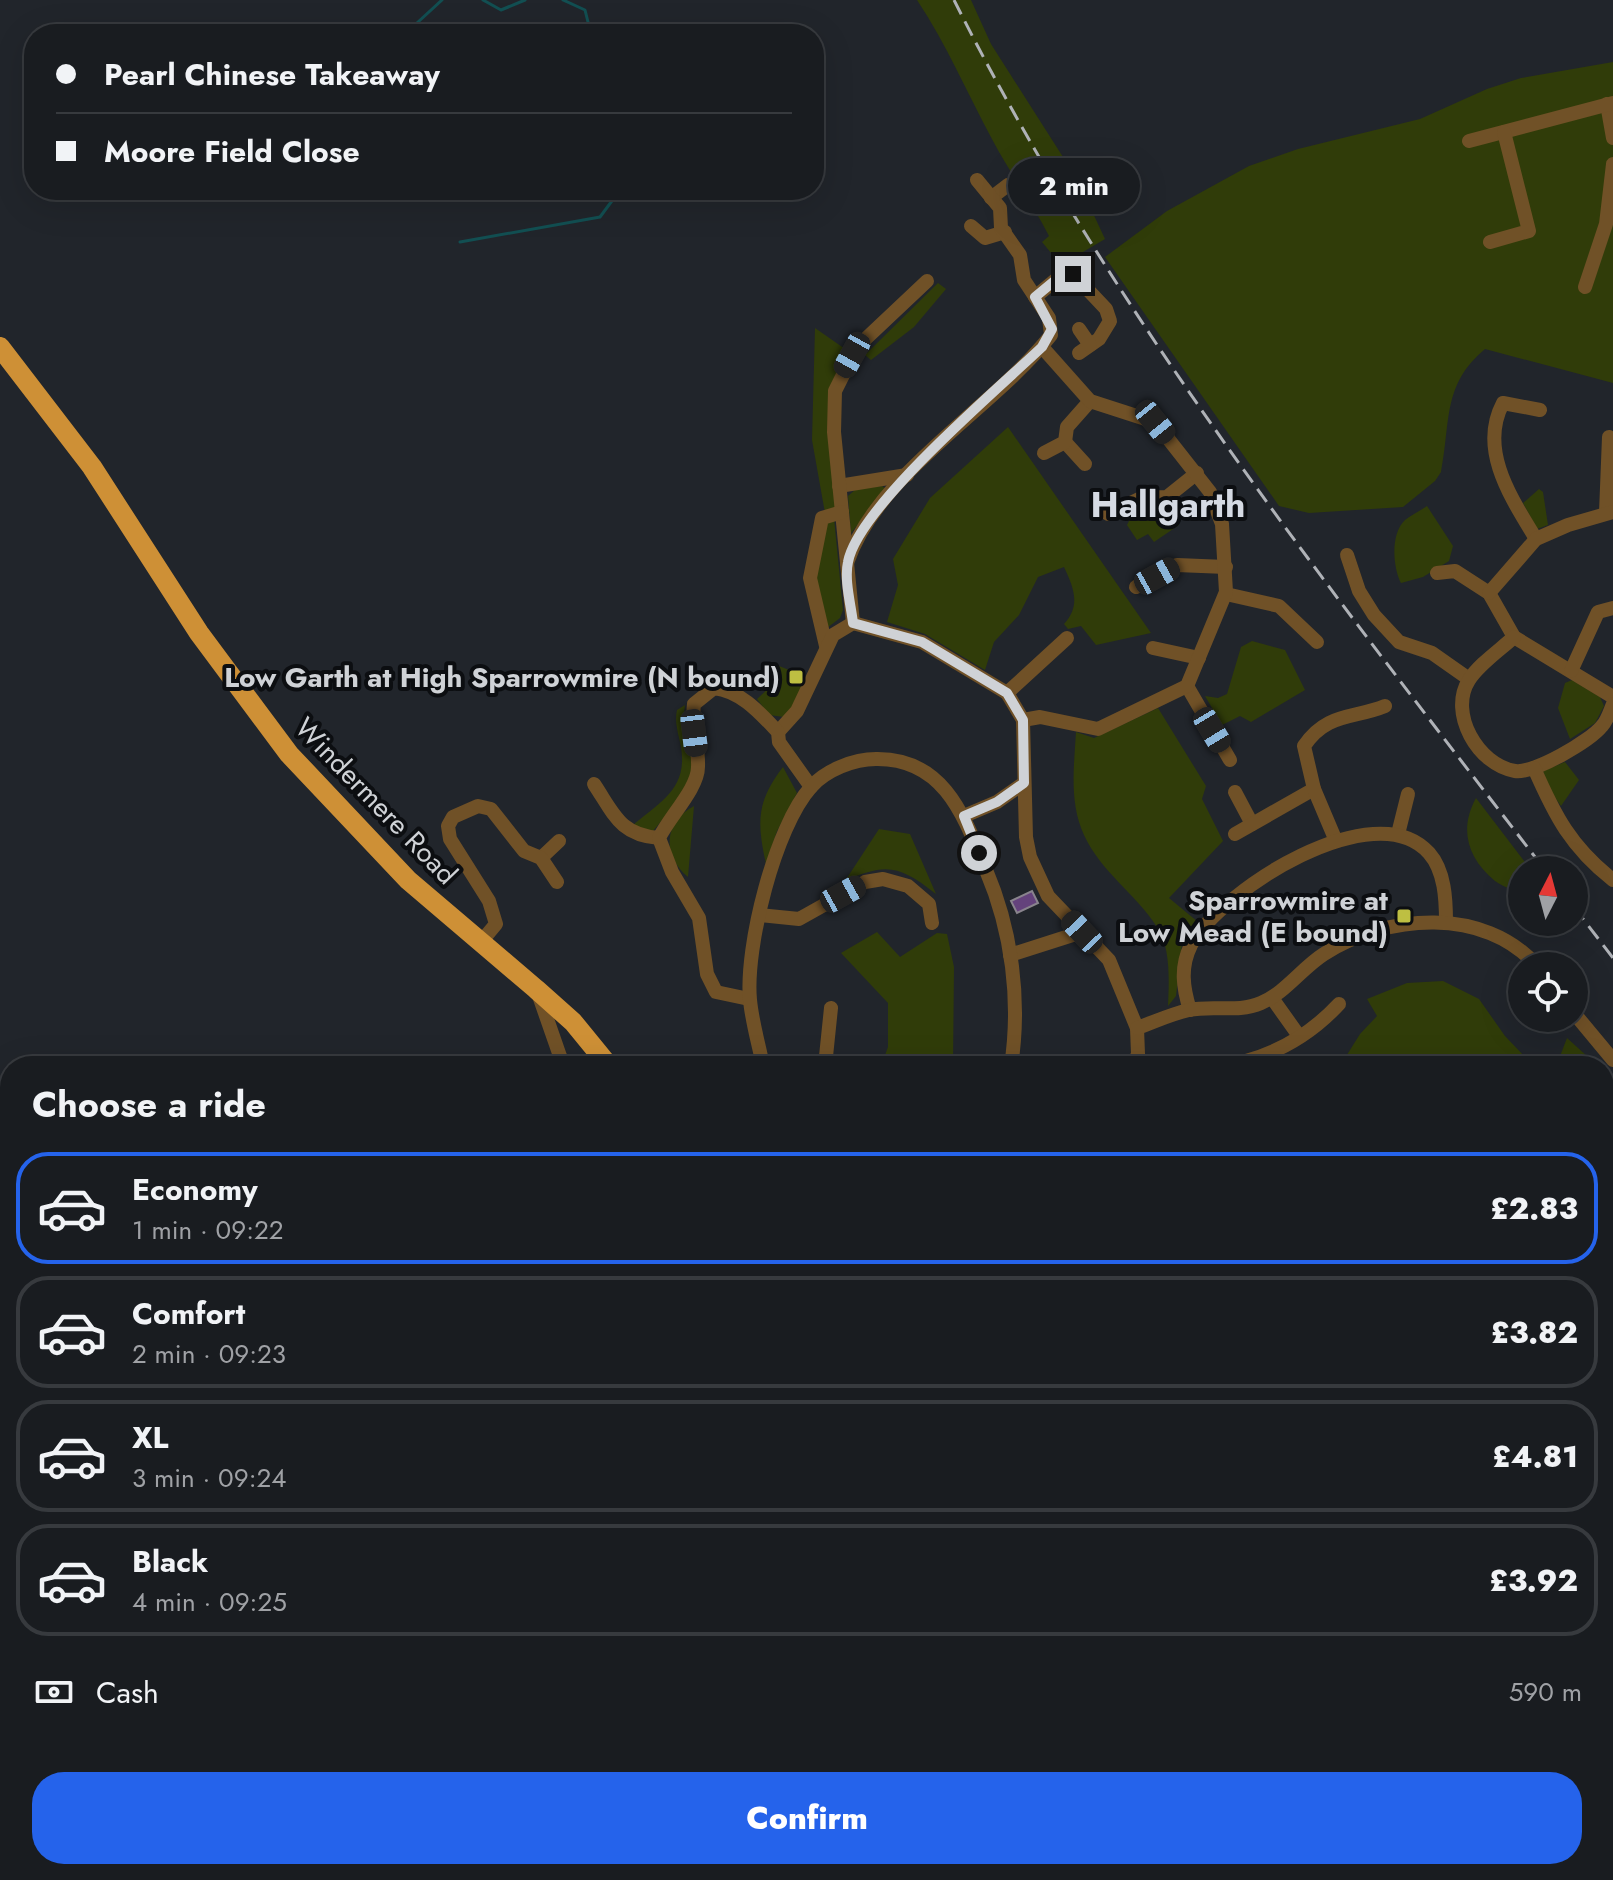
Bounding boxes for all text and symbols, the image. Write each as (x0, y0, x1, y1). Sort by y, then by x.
text: Pearl Chinese Takeaway (104, 53, 440, 96)
text: Moore Field Close (104, 130, 360, 173)
callout: 2 min (1007, 158, 1139, 214)
text: 2 min (1039, 167, 1109, 205)
route end (1055, 256, 1091, 292)
car (830, 328, 874, 382)
car (1131, 396, 1179, 448)
district label: Hallgarth (1090, 478, 1246, 530)
car (1130, 554, 1184, 598)
place label: Low Garth at High Sparrowmire (N bound) (224, 657, 780, 698)
marker: Low Garth at High Sparrowmire (N bound) (787, 668, 805, 686)
car (1189, 703, 1235, 757)
street label: Windermere Road (285, 708, 467, 894)
car (679, 708, 709, 758)
route start (961, 835, 997, 871)
north arrow (1508, 856, 1588, 936)
map controls (1508, 856, 1588, 1032)
car (816, 872, 870, 916)
place label: Sparrowmire at Low Mead (E bound) (1118, 880, 1388, 953)
car (1057, 906, 1107, 958)
marker: Sparrowmire at Low Mead (E bound) (1395, 907, 1413, 925)
button: locate (1508, 952, 1588, 1032)
text: Choose a ride (32, 1078, 266, 1130)
text: Economy (132, 1168, 258, 1211)
icon: car (36, 1172, 108, 1244)
text: £2.83 (1490, 1187, 1578, 1230)
text: 1 min · 09:22 (132, 1211, 284, 1249)
text: Comfort (132, 1292, 245, 1335)
icon: car (36, 1296, 108, 1368)
text: £3.82 (1491, 1311, 1578, 1354)
text: 2 min · 09:23 (132, 1335, 286, 1373)
text: XL (132, 1416, 168, 1459)
icon: car (36, 1420, 108, 1492)
text: £4.81 (1492, 1435, 1578, 1478)
text: 3 min · 09:24 (132, 1459, 286, 1497)
text: Black (132, 1540, 208, 1583)
icon: car (36, 1544, 108, 1616)
text: £3.92 (1489, 1559, 1578, 1602)
text: 4 min · 09:25 (132, 1583, 287, 1621)
icon: cash (32, 1670, 76, 1714)
text: Cash (96, 1671, 159, 1714)
text: 590 m (1509, 1673, 1582, 1711)
button: Confirm (32, 1772, 1582, 1864)

